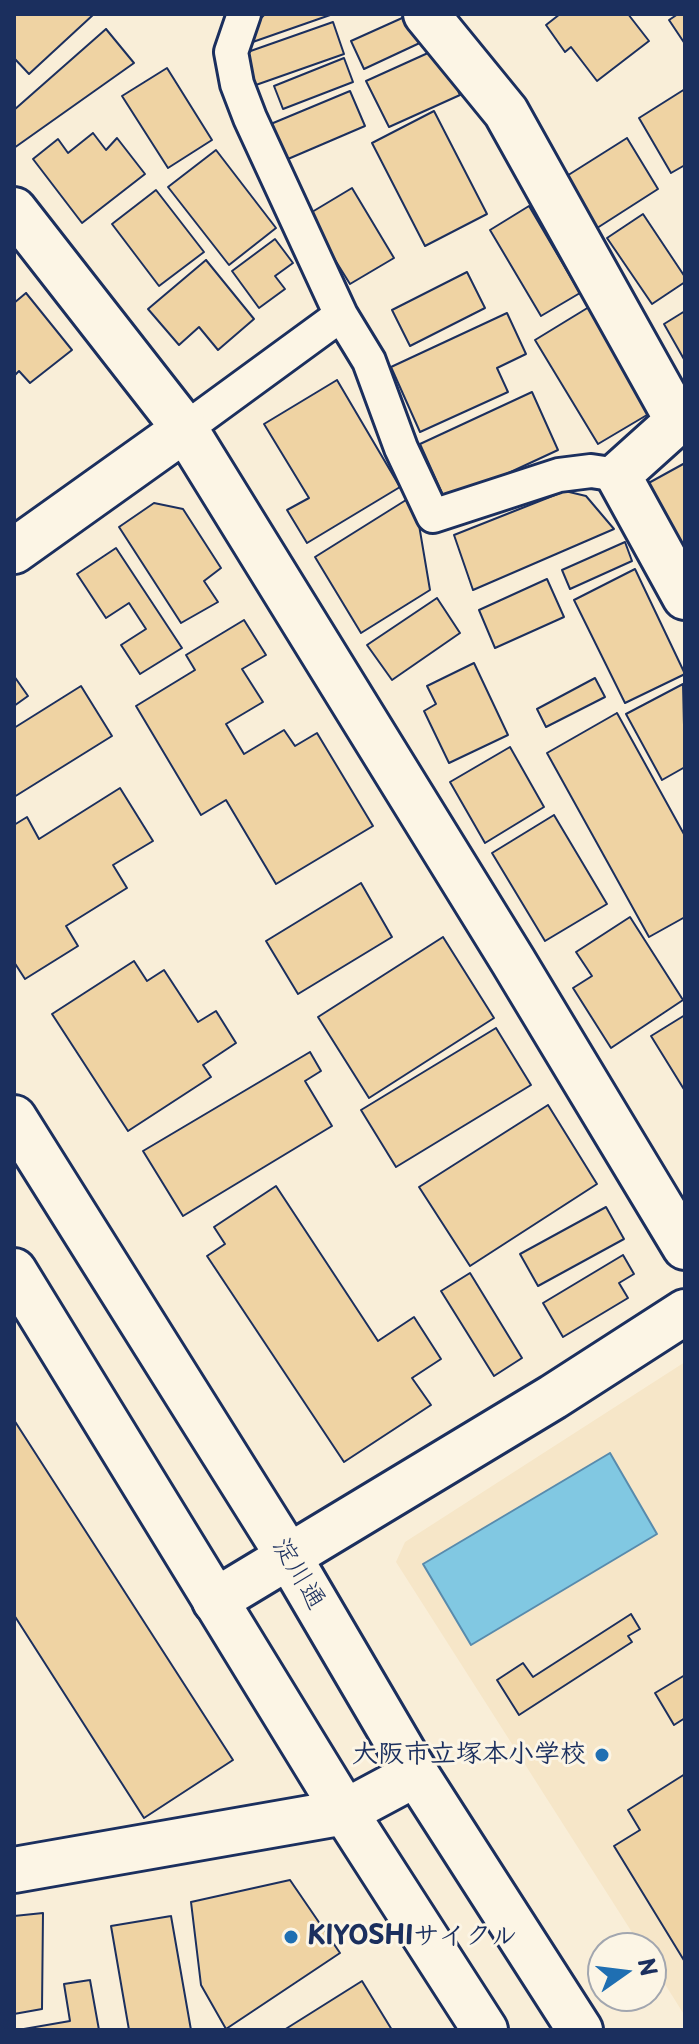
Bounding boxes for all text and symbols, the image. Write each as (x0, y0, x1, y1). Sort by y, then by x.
street label: 淀川通 (265, 1533, 331, 1615)
place label: 大阪市立塚本小学校 (352, 1739, 586, 1771)
marker: 大阪市立塚本小学校 (593, 1746, 611, 1764)
place label: KIYOSHIサイクル (307, 1921, 517, 1953)
marker: KIYOSHIサイクル (282, 1928, 300, 1946)
north arrow (587, 1932, 667, 2012)
text: N (631, 1954, 667, 1979)

